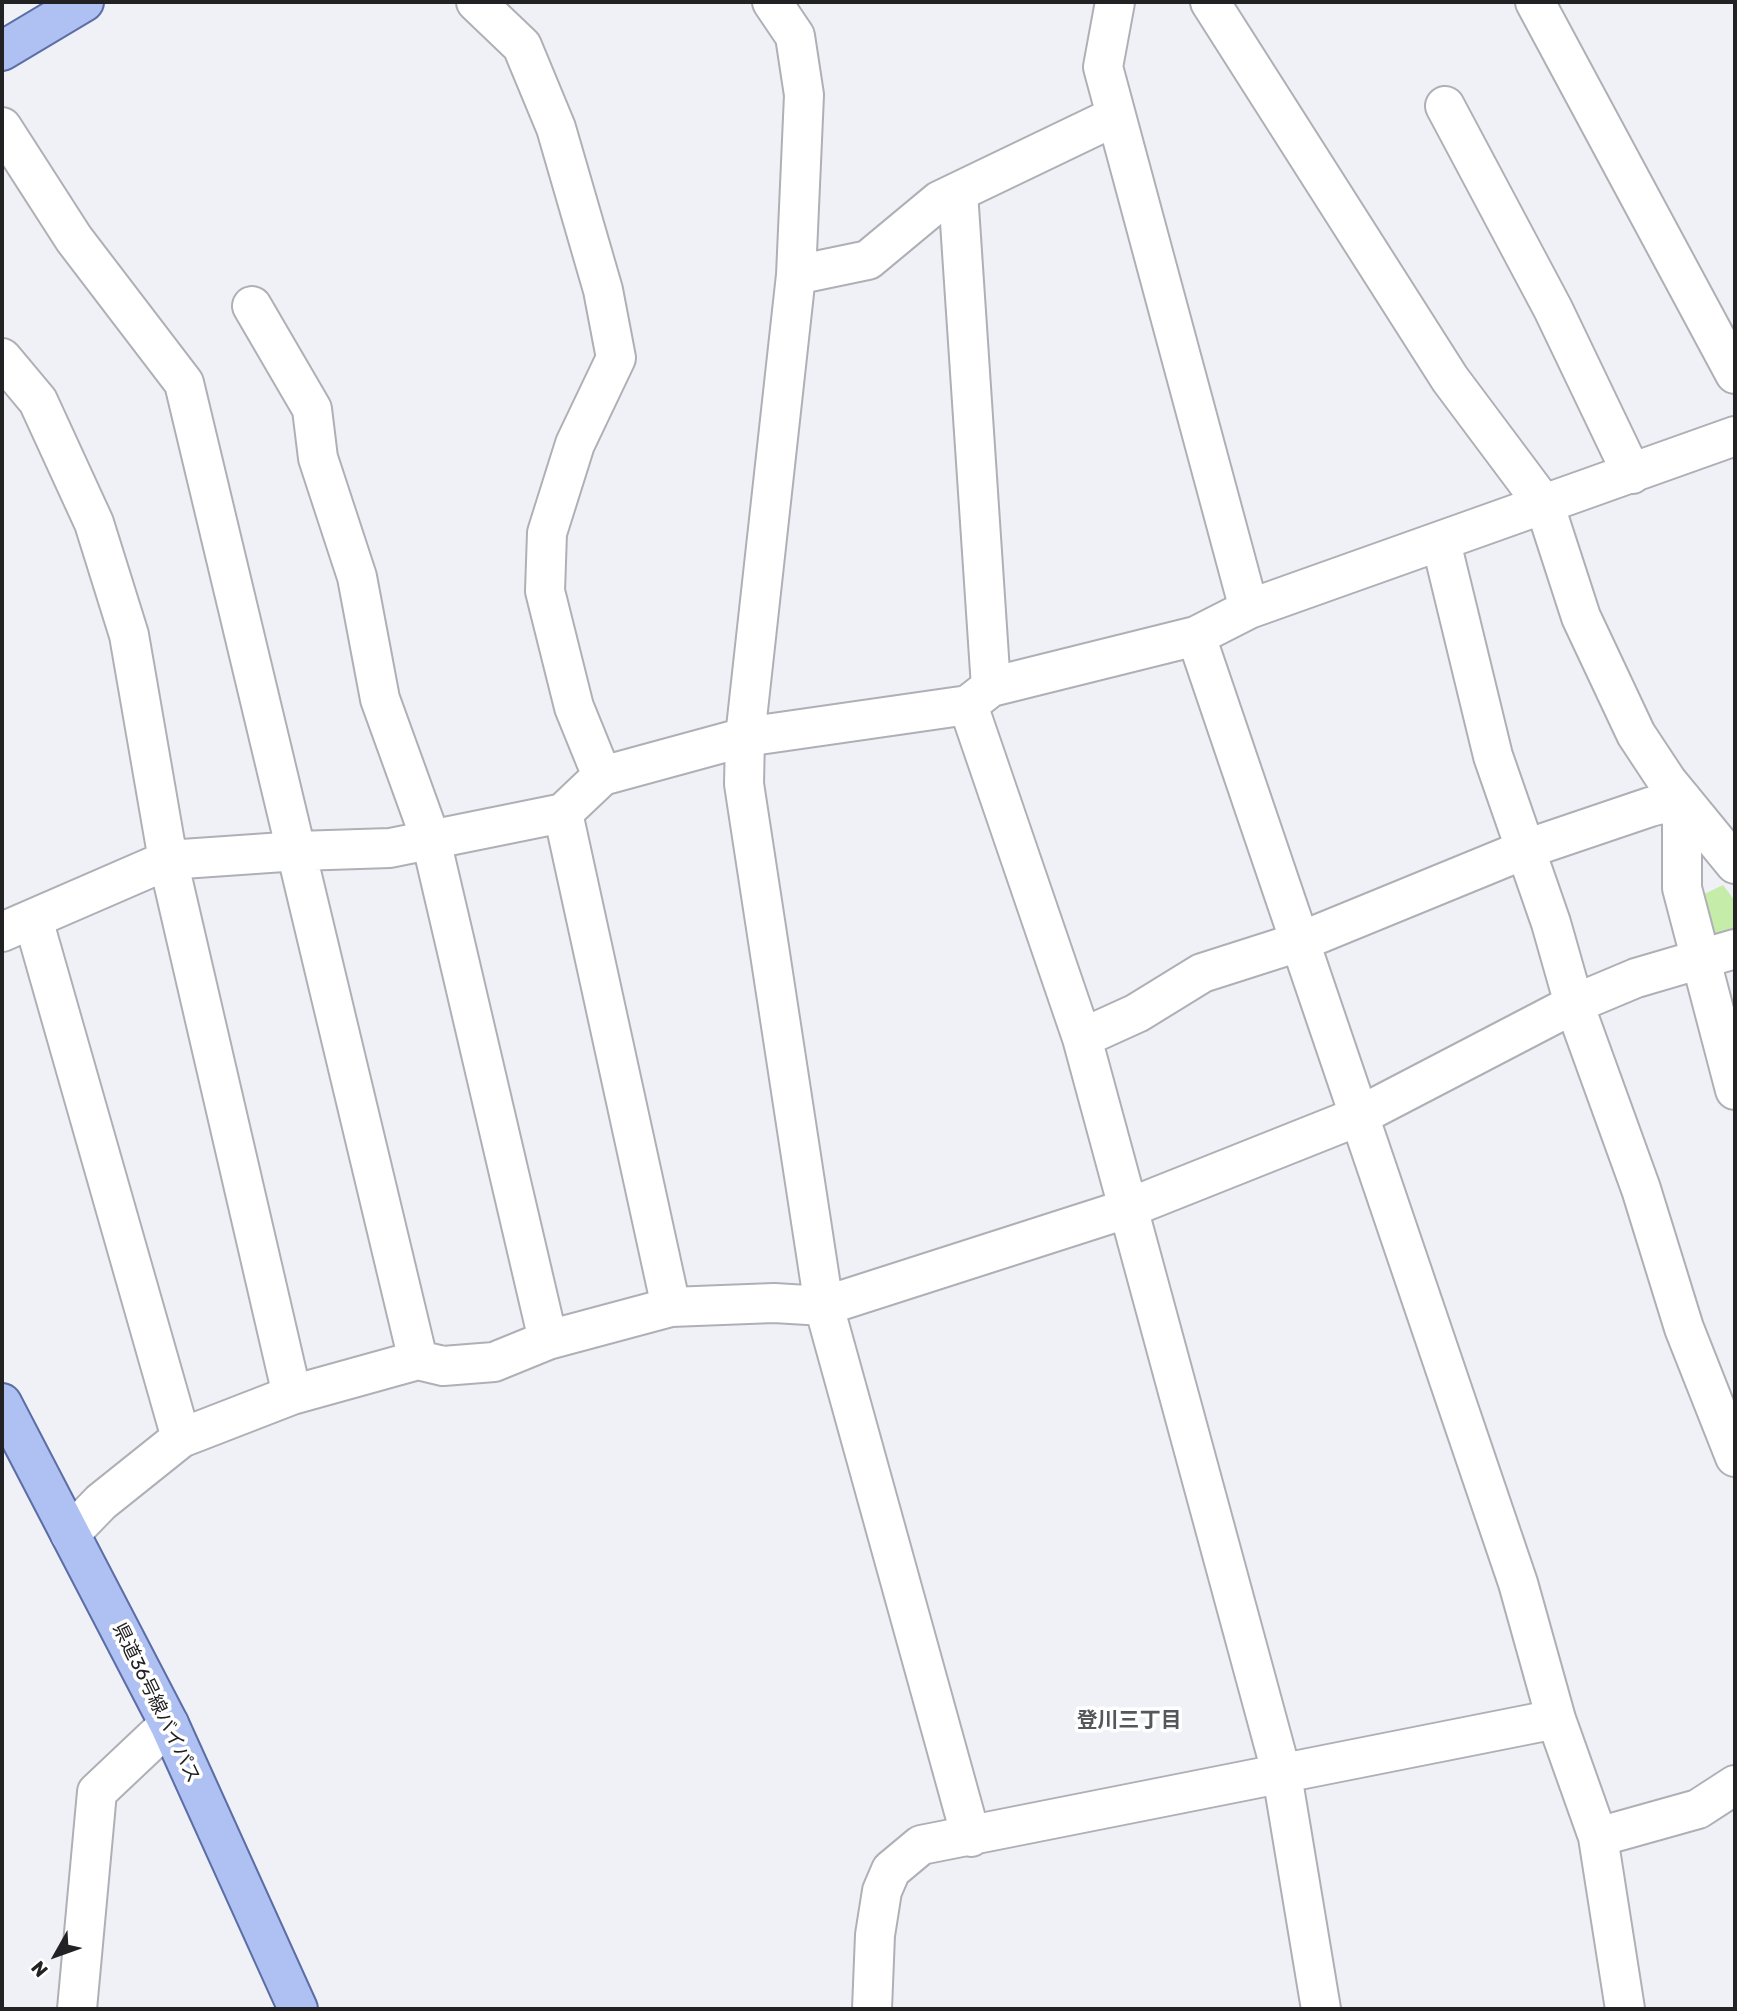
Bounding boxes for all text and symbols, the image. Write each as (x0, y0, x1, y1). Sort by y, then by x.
street label: 県道36号線バイパス (107, 1619, 205, 1787)
district label: 登川三丁目 (1077, 1708, 1181, 1734)
north arrow (21, 1920, 91, 1990)
text: N (26, 1956, 53, 1981)

